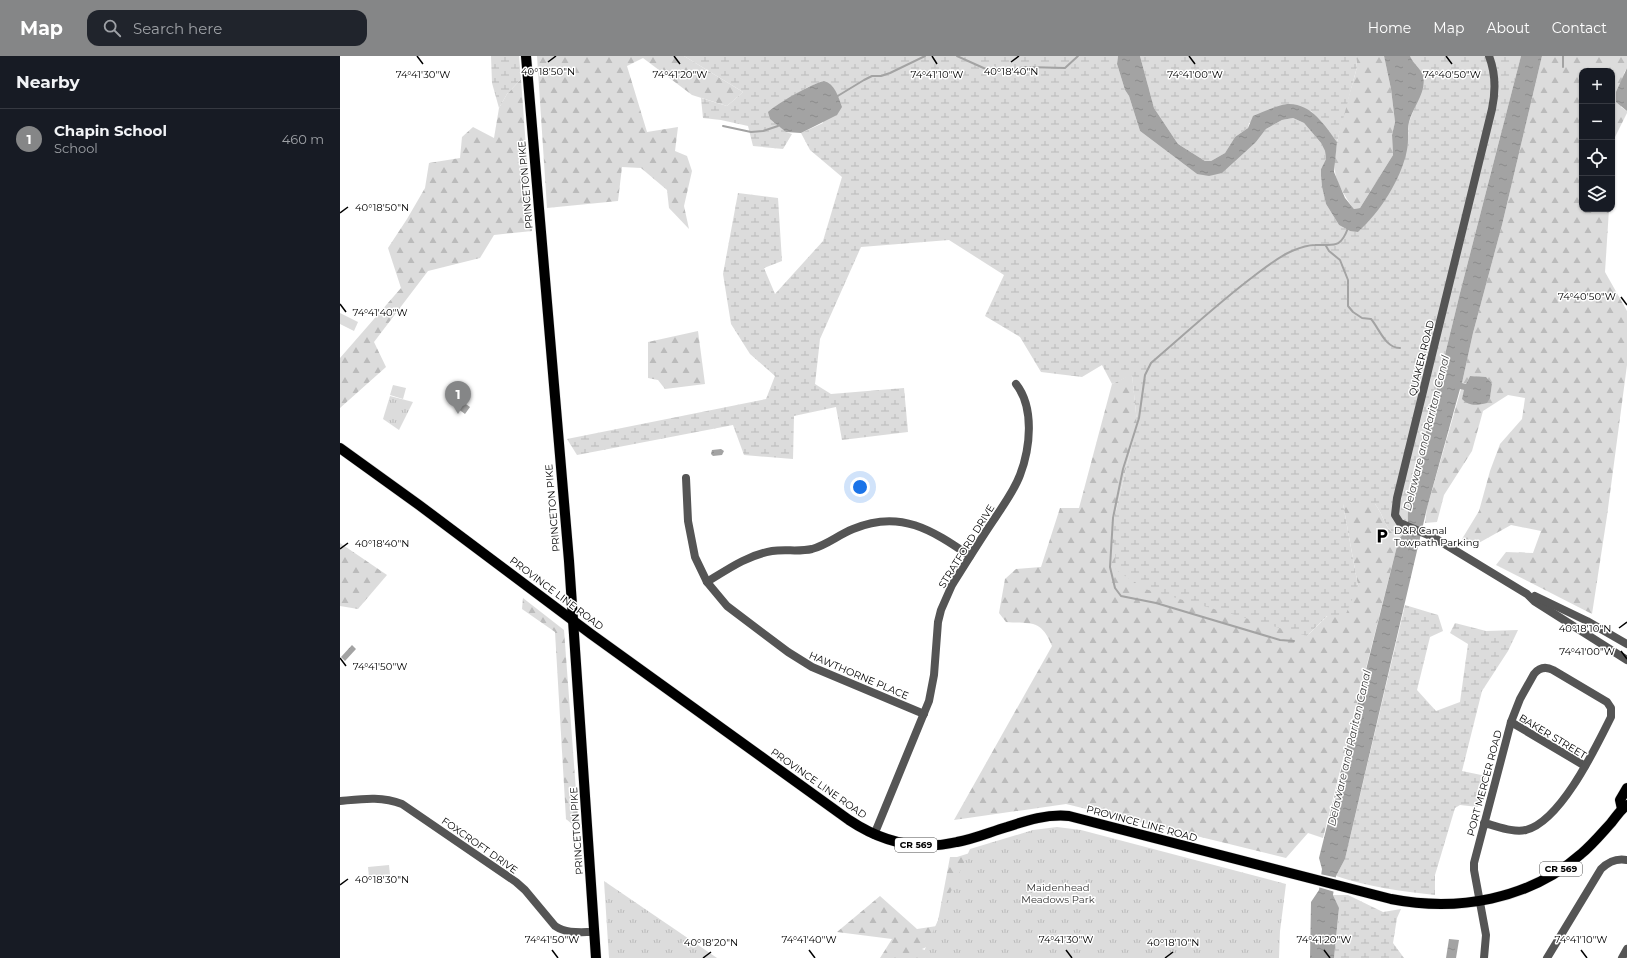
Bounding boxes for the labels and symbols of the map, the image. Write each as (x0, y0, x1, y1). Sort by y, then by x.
text: 40°18'50"N (521, 65, 575, 78)
text: 40°18'40"N (984, 65, 1038, 78)
text: 74°41'30"W (396, 68, 450, 81)
text: 74°41'20"W (653, 68, 707, 81)
text: 74°41'10"W (911, 68, 963, 81)
text: 74°41'00"W (1167, 68, 1223, 81)
text: 74°40'50"W (1423, 68, 1481, 81)
street label: PRINCETON PIKE (515, 140, 536, 229)
text: 40°18'50"N (355, 201, 409, 214)
text: 74°40'50"W (1558, 290, 1616, 303)
text: 74°41'40"W (352, 306, 408, 319)
street label: QUAKER ROAD (1406, 319, 1437, 398)
water label: Delaware and Raritan Canal (1400, 354, 1452, 512)
pin: 1 (445, 381, 471, 414)
street label: PRINCETON PIKE (542, 463, 563, 552)
your location (850, 477, 870, 497)
street label: STRATFORD DRIVE (935, 502, 998, 591)
place label: D&R Canal Towpath Parking (1394, 524, 1479, 549)
parking icon: D&R Canal Towpath Parking (1373, 527, 1391, 545)
text: 40°18'40"N (355, 537, 409, 550)
street label: PROVINCE LINE ROAD (507, 554, 606, 633)
text: 40°18'10"N (1559, 622, 1611, 635)
text: 74°41'00"W (1559, 645, 1615, 658)
street label: HAWTHORNE PLACE (807, 649, 911, 702)
text: 74°41'50"W (353, 660, 407, 673)
water label: Delaware and Raritan Canal (1324, 669, 1374, 827)
street label: BAKER STREET (1517, 711, 1589, 762)
street label: PORT MERCER ROAD (1464, 729, 1505, 838)
street label: PROVINCE LINE ROAD (768, 745, 869, 821)
street label: PRINCETON PIKE (567, 786, 586, 875)
street label: PROVINCE LINE ROAD (1085, 802, 1199, 845)
street label: FOXCROFT DRIVE (439, 814, 521, 877)
road number: CR 569 (895, 838, 937, 852)
road number: CR 569 (1540, 862, 1582, 876)
text: 40°18'30"N (355, 873, 409, 886)
park label: Maidenhead Meadows Park (1021, 881, 1095, 906)
text: 74°41'50"W (525, 933, 579, 946)
text: 74°41'40"W (781, 933, 837, 946)
text: 74°41'30"W (1039, 933, 1093, 946)
text: 74°41'20"W (1297, 933, 1351, 946)
text: 74°41'10"W (1555, 933, 1607, 946)
text: 40°18'20"N (684, 936, 738, 949)
text: 40°18'10"N (1147, 936, 1199, 949)

